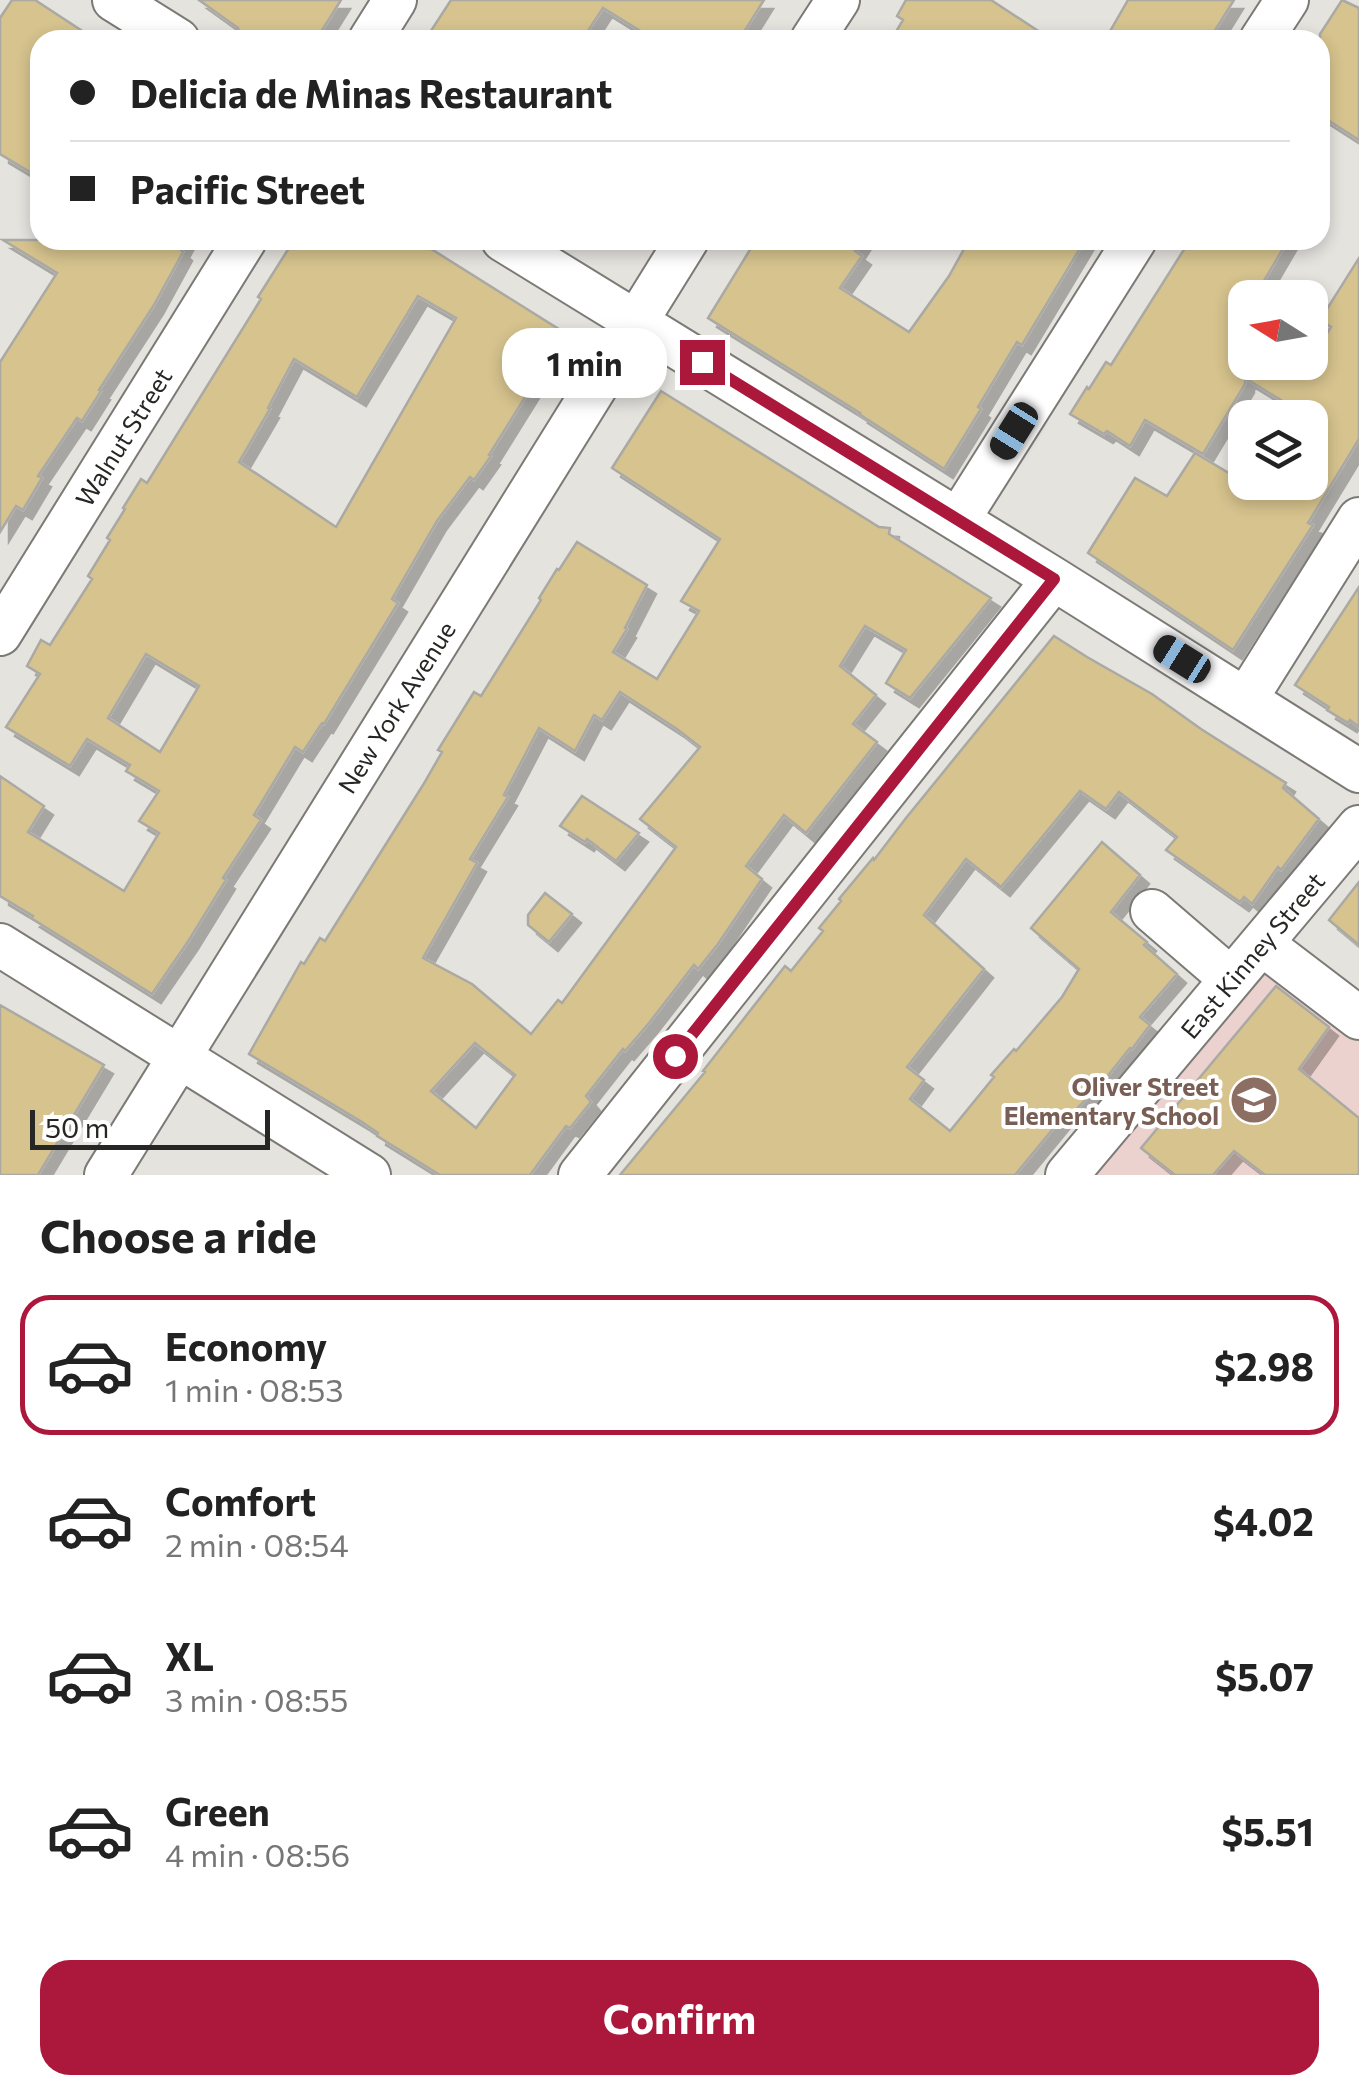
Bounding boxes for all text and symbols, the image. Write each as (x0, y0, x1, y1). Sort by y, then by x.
text: Delicia de Minas Restaurant (130, 69, 612, 116)
text: Pacific Street (130, 165, 365, 212)
north arrow (1228, 280, 1328, 380)
map controls (1228, 280, 1328, 500)
callout: 1 min (502, 327, 667, 397)
route end (680, 340, 725, 385)
text: 1 min (547, 343, 622, 383)
street label: Walnut Street (69, 362, 177, 512)
car (985, 398, 1043, 464)
button: layers (1228, 400, 1328, 500)
street label: New York Avenue (331, 615, 461, 799)
car (1149, 630, 1215, 688)
street label: East Kinney Street (1174, 866, 1330, 1044)
route start (653, 1034, 698, 1079)
place label: Oliver Street Elementary School (1004, 1071, 1219, 1130)
school or university icon: Oliver Street Elementary School (1228, 1074, 1280, 1126)
scale bar (30, 1105, 270, 1150)
text: 50 m (45, 1110, 109, 1144)
text: Choose a ride (40, 1207, 317, 1262)
icon: car (45, 1320, 135, 1410)
text: Economy (165, 1322, 327, 1369)
text: $2.98 (1214, 1342, 1314, 1389)
text: 1 min · 08:53 (165, 1369, 344, 1409)
icon: car (45, 1475, 135, 1565)
text: Comfort (165, 1477, 316, 1524)
text: $4.02 (1213, 1497, 1314, 1544)
text: 2 min · 08:54 (165, 1524, 349, 1564)
icon: car (45, 1630, 135, 1720)
text: XL (165, 1632, 214, 1679)
text: $5.07 (1215, 1652, 1314, 1699)
text: 3 min · 08:55 (165, 1679, 348, 1719)
icon: car (45, 1785, 135, 1875)
text: Green (165, 1787, 270, 1834)
text: $5.51 (1221, 1807, 1314, 1854)
text: 4 min · 08:56 (165, 1834, 350, 1874)
button: Confirm (40, 1960, 1319, 2075)

